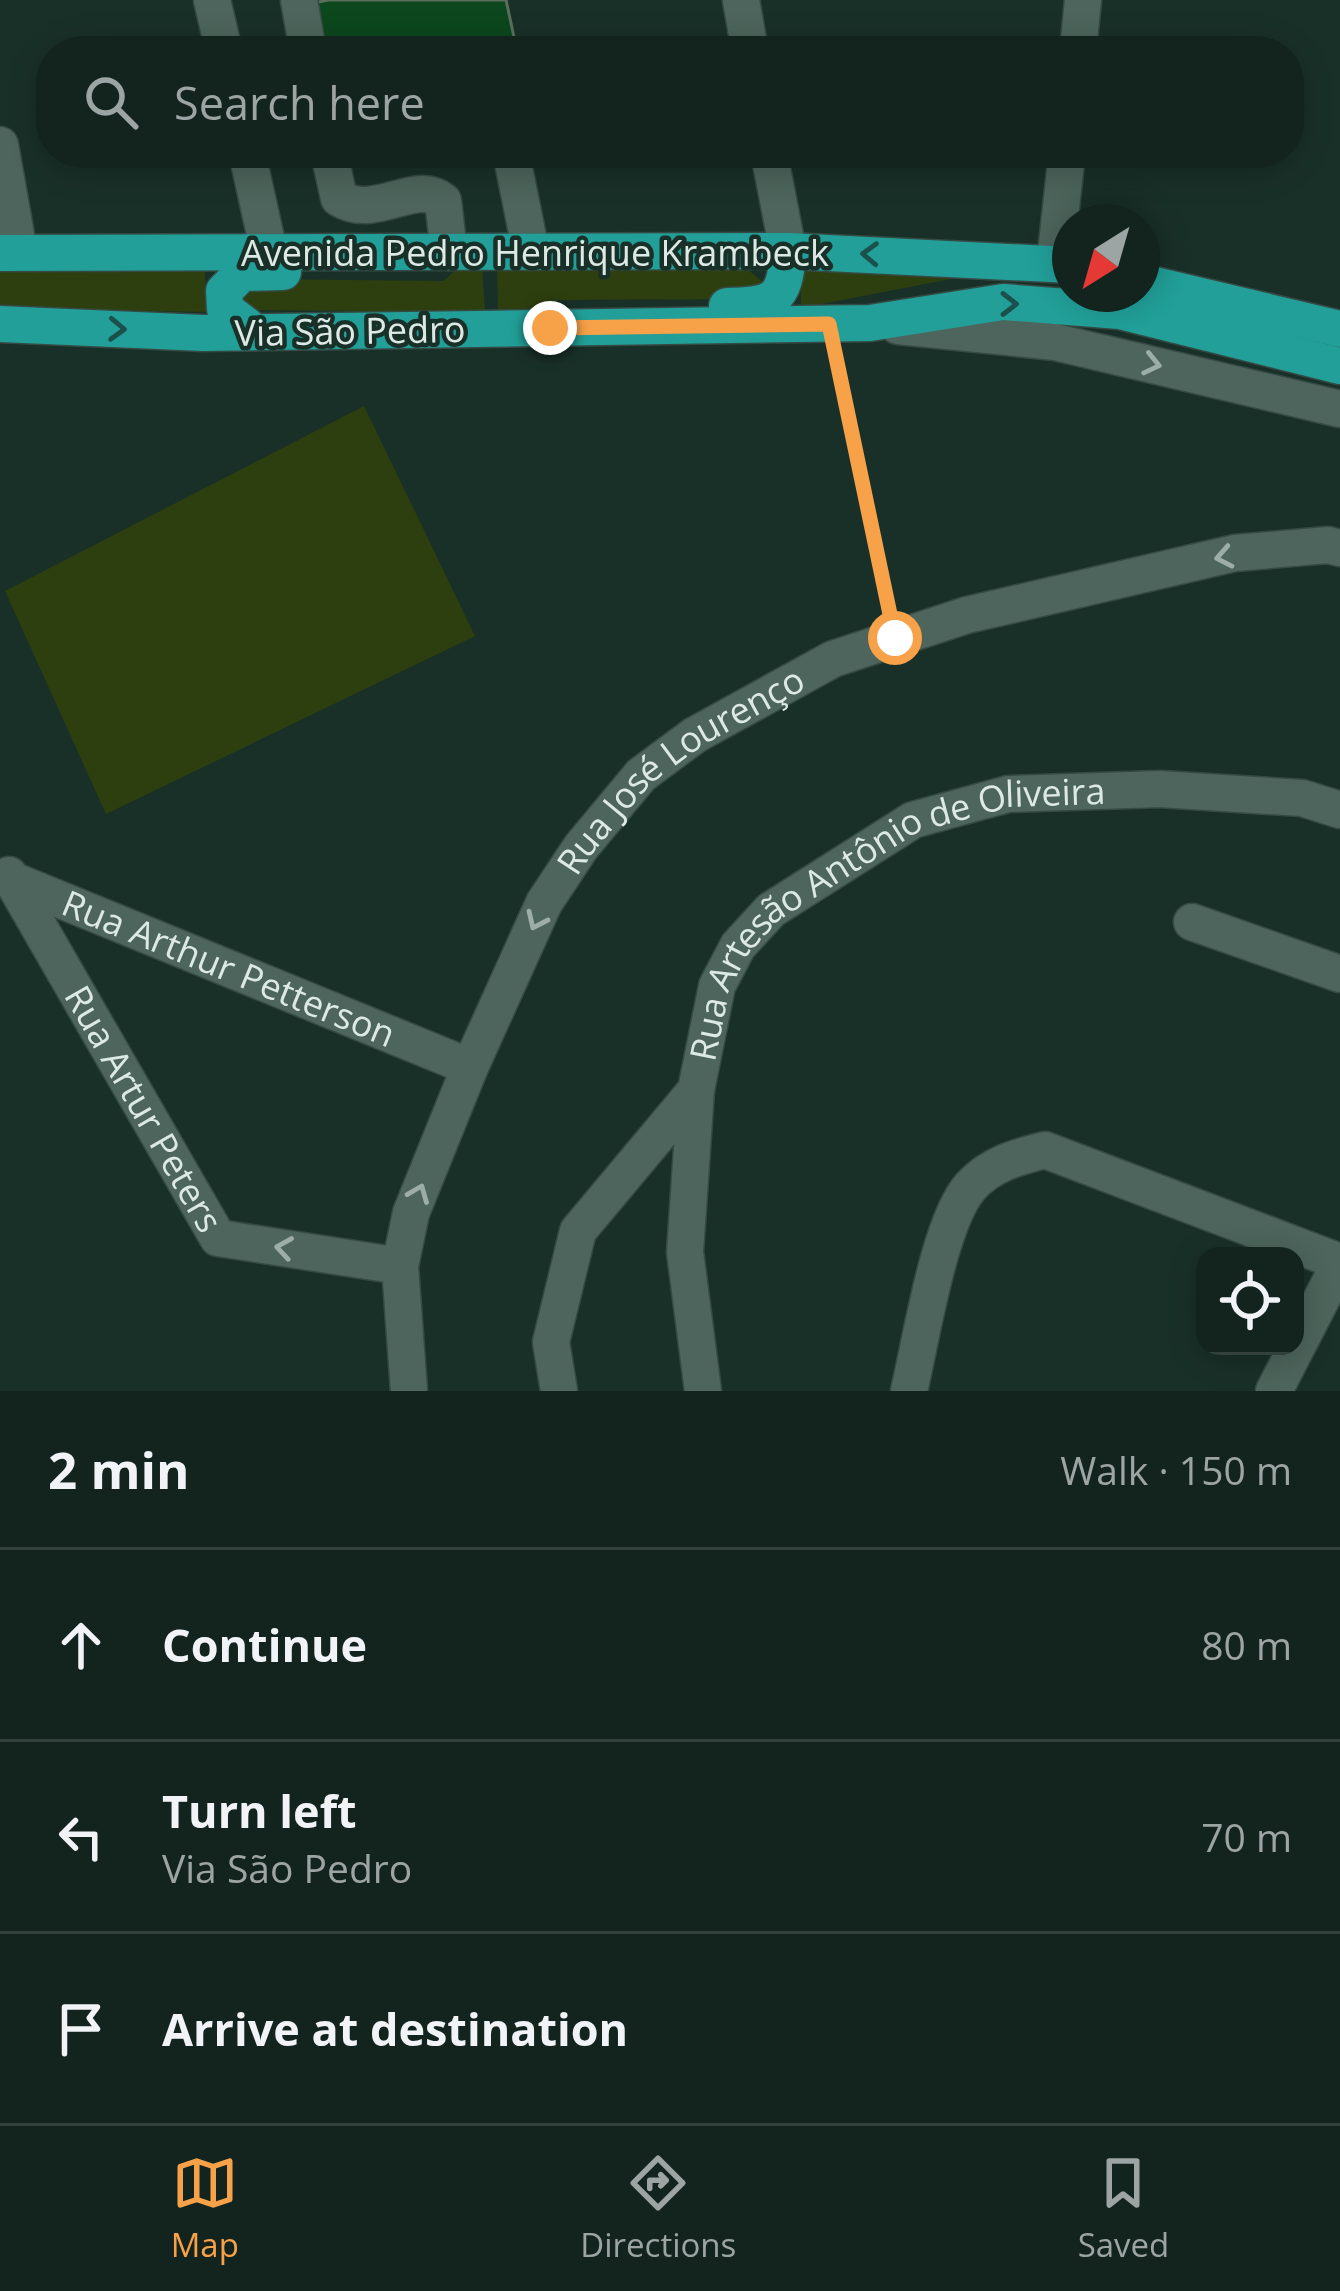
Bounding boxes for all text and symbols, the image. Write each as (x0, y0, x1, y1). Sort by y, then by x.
search box (36, 36, 1304, 168)
icon: search (78, 69, 144, 135)
text: Search here (174, 72, 425, 133)
north arrow (1052, 204, 1160, 312)
street label: Avenida Pedro Henrique Krambeck (241, 228, 829, 277)
one-way arrow (860, 241, 879, 267)
one-way arrow (1001, 291, 1019, 317)
route end (523, 301, 577, 355)
street label: Via São Pedro (234, 304, 466, 357)
one-way arrow (108, 316, 127, 342)
one-way arrow (1141, 350, 1161, 375)
one-way arrow (1215, 543, 1235, 568)
route start (868, 611, 922, 665)
street label: Rua José Lourenço (545, 655, 813, 884)
street label: Rua Artesão Antônio de Oliveira (678, 766, 1106, 1065)
street label: Rua Arthur Petterson (55, 878, 403, 1058)
one-way arrow (527, 909, 550, 930)
street label: Rua Artur Peters (54, 976, 234, 1241)
one-way arrow (405, 1183, 429, 1204)
one-way arrow (275, 1236, 294, 1262)
map controls (1196, 1247, 1304, 1355)
button: locate (1196, 1247, 1304, 1355)
text: 2 min (48, 1434, 190, 1504)
text: Walk · 150 m (1060, 1443, 1292, 1496)
icon: ahead (48, 1612, 114, 1678)
text: Continue (162, 1614, 367, 1675)
text: 80 m (1201, 1618, 1292, 1671)
text: Turn left (162, 1780, 357, 1841)
icon: left (48, 1804, 114, 1870)
text: 70 m (1201, 1810, 1292, 1863)
text: Via São Pedro (162, 1841, 412, 1894)
icon: arrive (48, 1996, 114, 2062)
text: Arrive at destination (162, 1998, 628, 2059)
tab: Map (171, 2150, 239, 2267)
tab: Directions (580, 2150, 736, 2267)
tab: Saved (1078, 2150, 1169, 2267)

